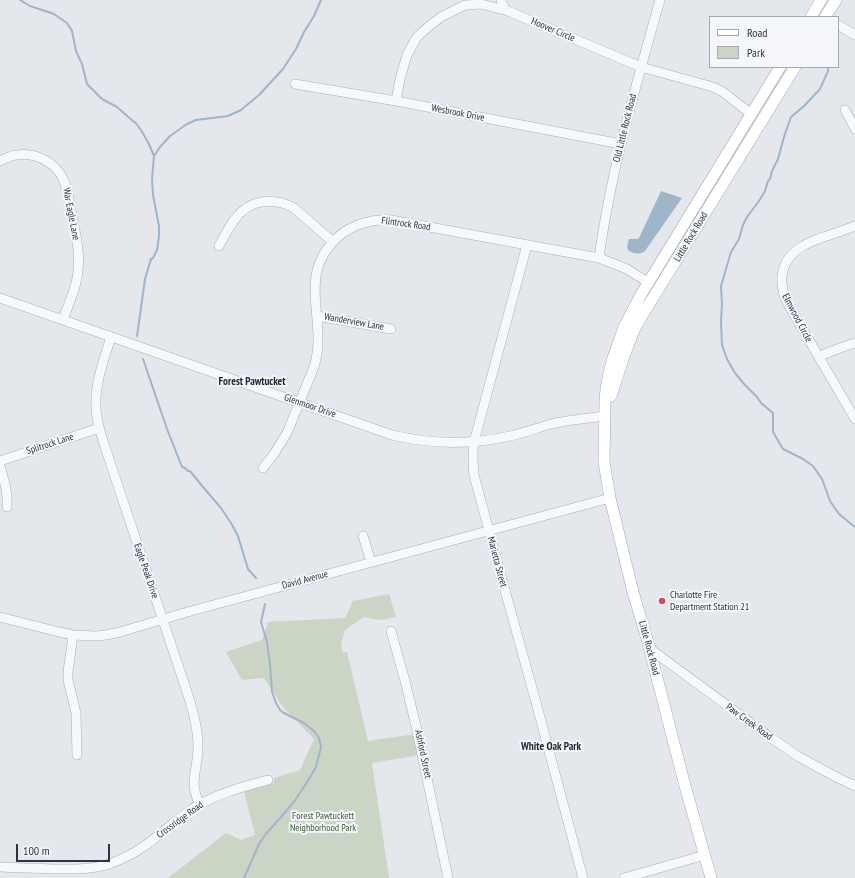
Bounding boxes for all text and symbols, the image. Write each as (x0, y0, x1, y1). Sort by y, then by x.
street label: Hoover Circle (529, 15, 577, 45)
legend (709, 16, 839, 68)
text: Road (747, 25, 767, 40)
text: Park (747, 45, 765, 60)
street label: Old Little Rock Road (611, 93, 639, 163)
street label: Wesbrook Drive (430, 102, 486, 124)
street label: War Eagle Lane (60, 187, 82, 241)
street label: Little Rock Road (672, 210, 710, 264)
street label: Flintrock Road (381, 215, 431, 233)
street label: Elmwood Circle (779, 292, 815, 344)
street label: Wanderview Lane (323, 311, 385, 333)
district label: Forest Pawtucket (218, 375, 286, 389)
street label: Glenmoor Drive (283, 392, 337, 420)
street label: Splitrock Lane (25, 431, 75, 457)
street label: Marietta Street (485, 535, 509, 589)
street label: Eagle Peak Drive (131, 542, 161, 600)
street label: David Avenue (281, 568, 329, 592)
place label: Charlotte Fire Department Station 21 (670, 589, 749, 612)
marker: Charlotte Fire Department Station 21 (657, 596, 667, 606)
street label: Little Rock Road (636, 620, 662, 676)
street label: Paw Creek Road (723, 701, 775, 743)
street label: Ashford Street (412, 729, 434, 779)
district label: White Oak Park (521, 740, 581, 754)
street label: Crossridge Road (154, 799, 206, 841)
park label: Forest Pawtuckett Neighborhood Park (290, 810, 356, 834)
scale bar (18, 836, 112, 862)
text: 100 m (23, 843, 50, 858)

